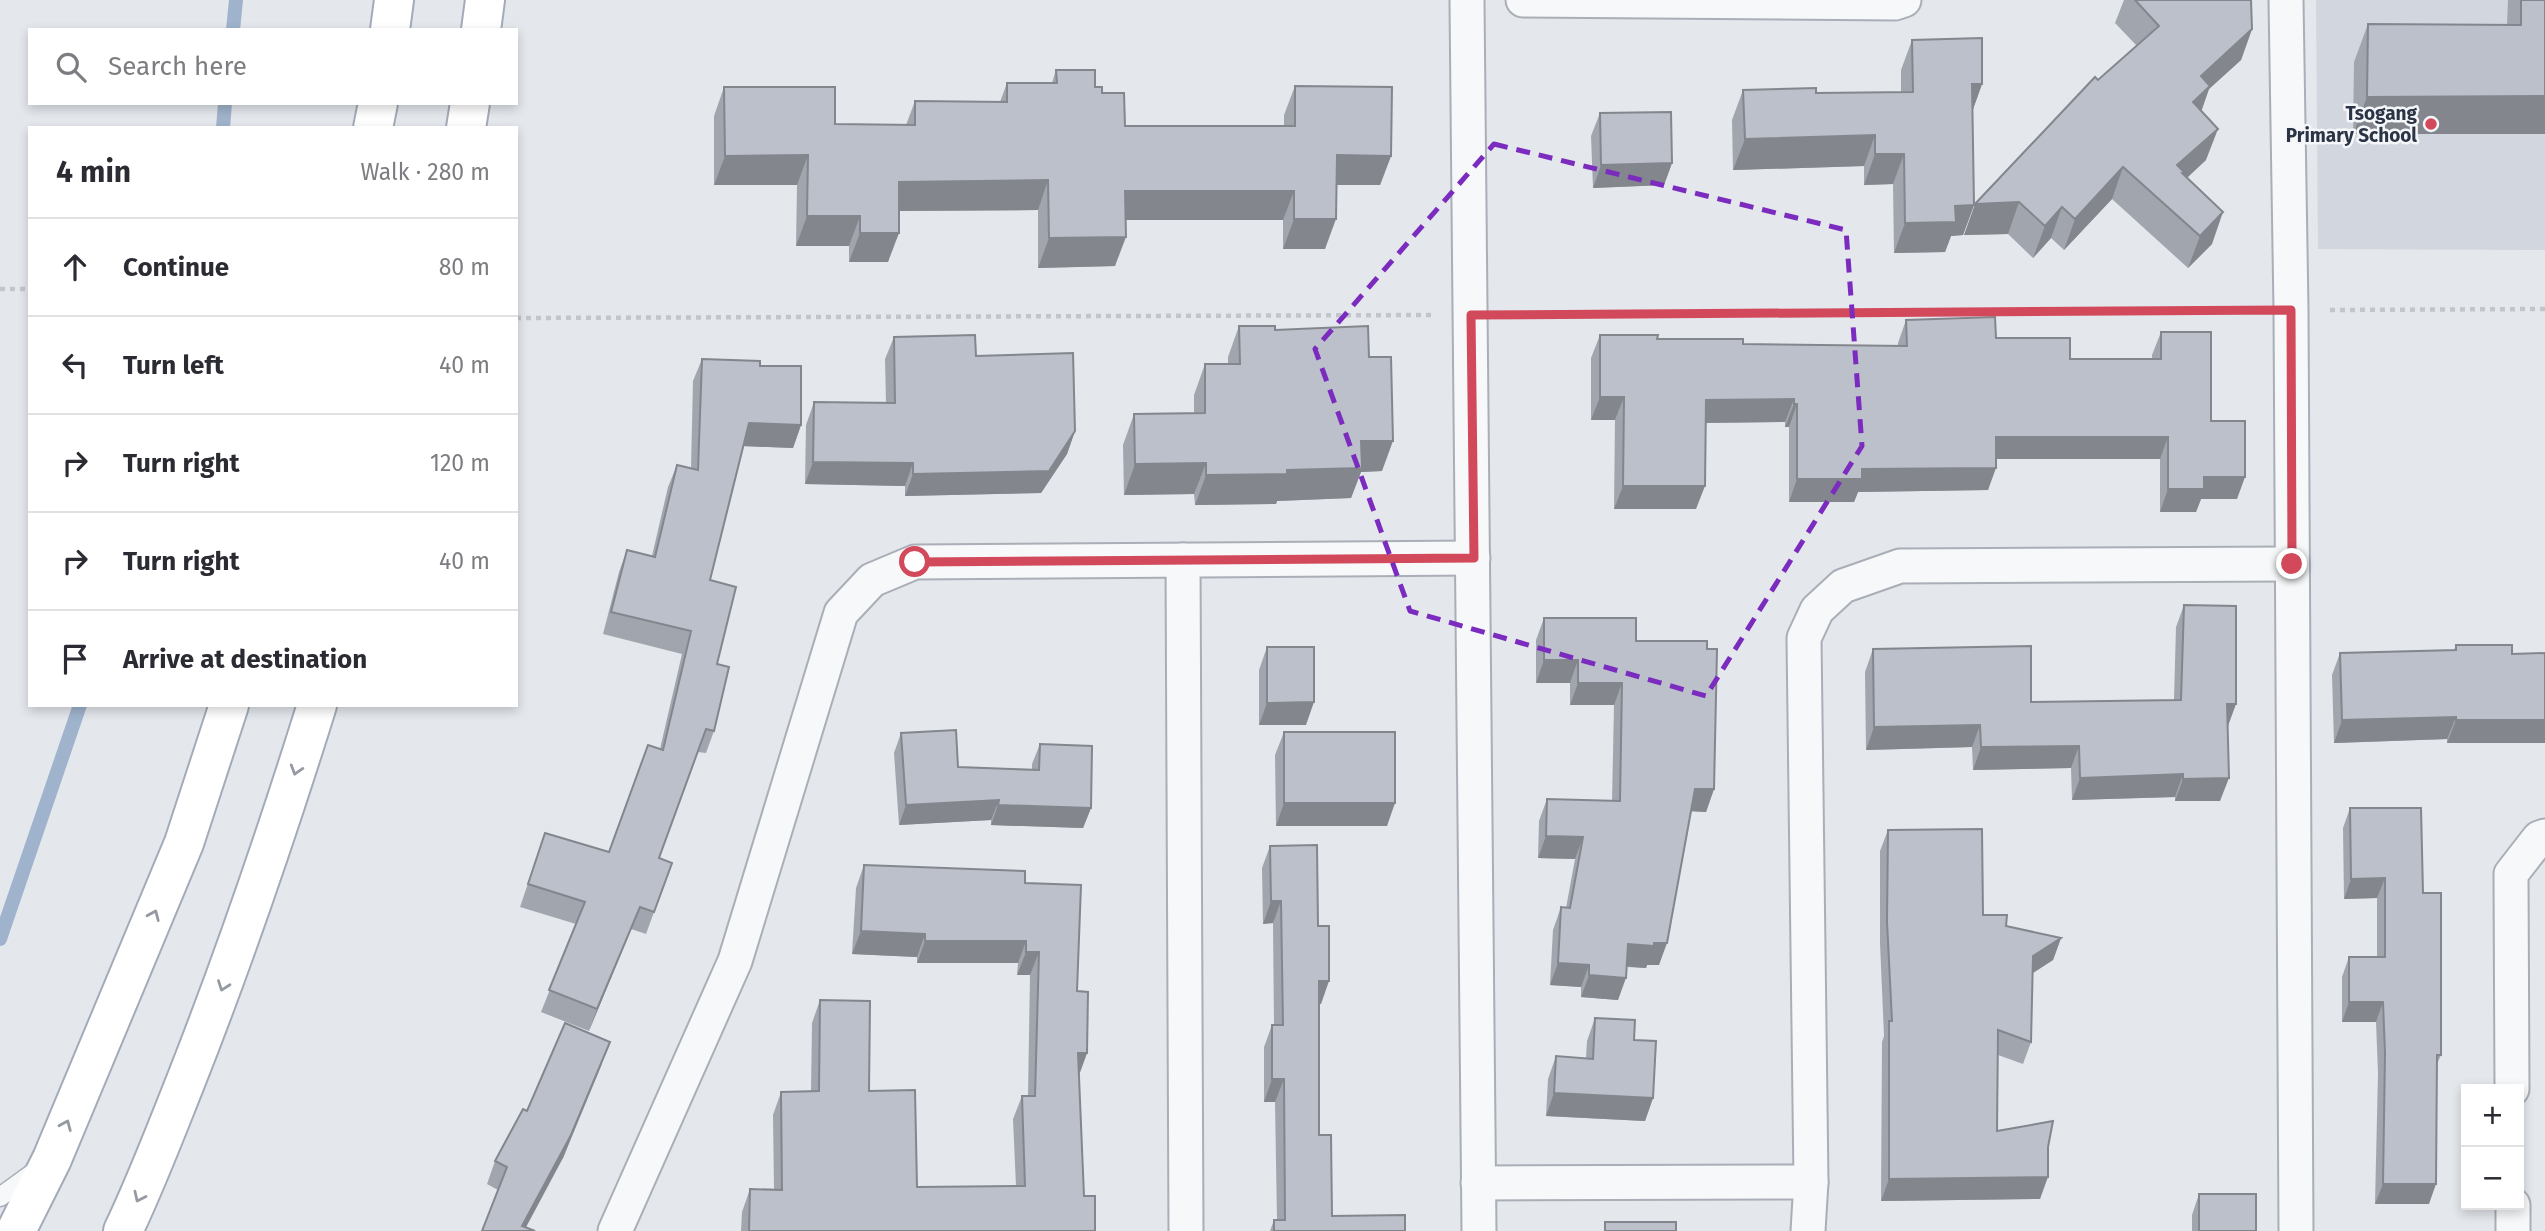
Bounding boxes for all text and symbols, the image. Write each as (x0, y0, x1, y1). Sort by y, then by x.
search box (28, 28, 518, 105)
icon: search (52, 48, 90, 86)
text: Search here (108, 51, 247, 82)
place label: Tsogang Primary School (2286, 102, 2418, 147)
marker: Tsogang Primary School (2423, 116, 2439, 132)
text: 4 min (56, 154, 131, 190)
text: Walk · 280 m (360, 158, 490, 186)
icon: ahead (56, 248, 94, 286)
text: Continue (123, 252, 229, 283)
text: 80 m (439, 253, 490, 281)
icon: left (56, 346, 94, 384)
text: Turn left (123, 350, 224, 381)
text: 40 m (439, 351, 490, 379)
icon: right (56, 444, 94, 482)
text: Turn right (123, 448, 240, 479)
text: 120 m (430, 449, 490, 477)
icon: right (56, 542, 94, 580)
text: Turn right (123, 546, 240, 577)
route start (899, 546, 930, 577)
text: 40 m (439, 547, 490, 575)
route end (2276, 548, 2307, 579)
icon: arrive (56, 640, 94, 678)
text: Arrive at destination (123, 644, 367, 675)
one-way arrow (290, 764, 305, 776)
one-way arrow (146, 910, 160, 923)
one-way arrow (217, 979, 231, 991)
map controls (2461, 1084, 2524, 1210)
button: + (2461, 1084, 2524, 1147)
one-way arrow (58, 1120, 72, 1132)
button: − (2461, 1147, 2524, 1210)
one-way arrow (133, 1190, 147, 1202)

